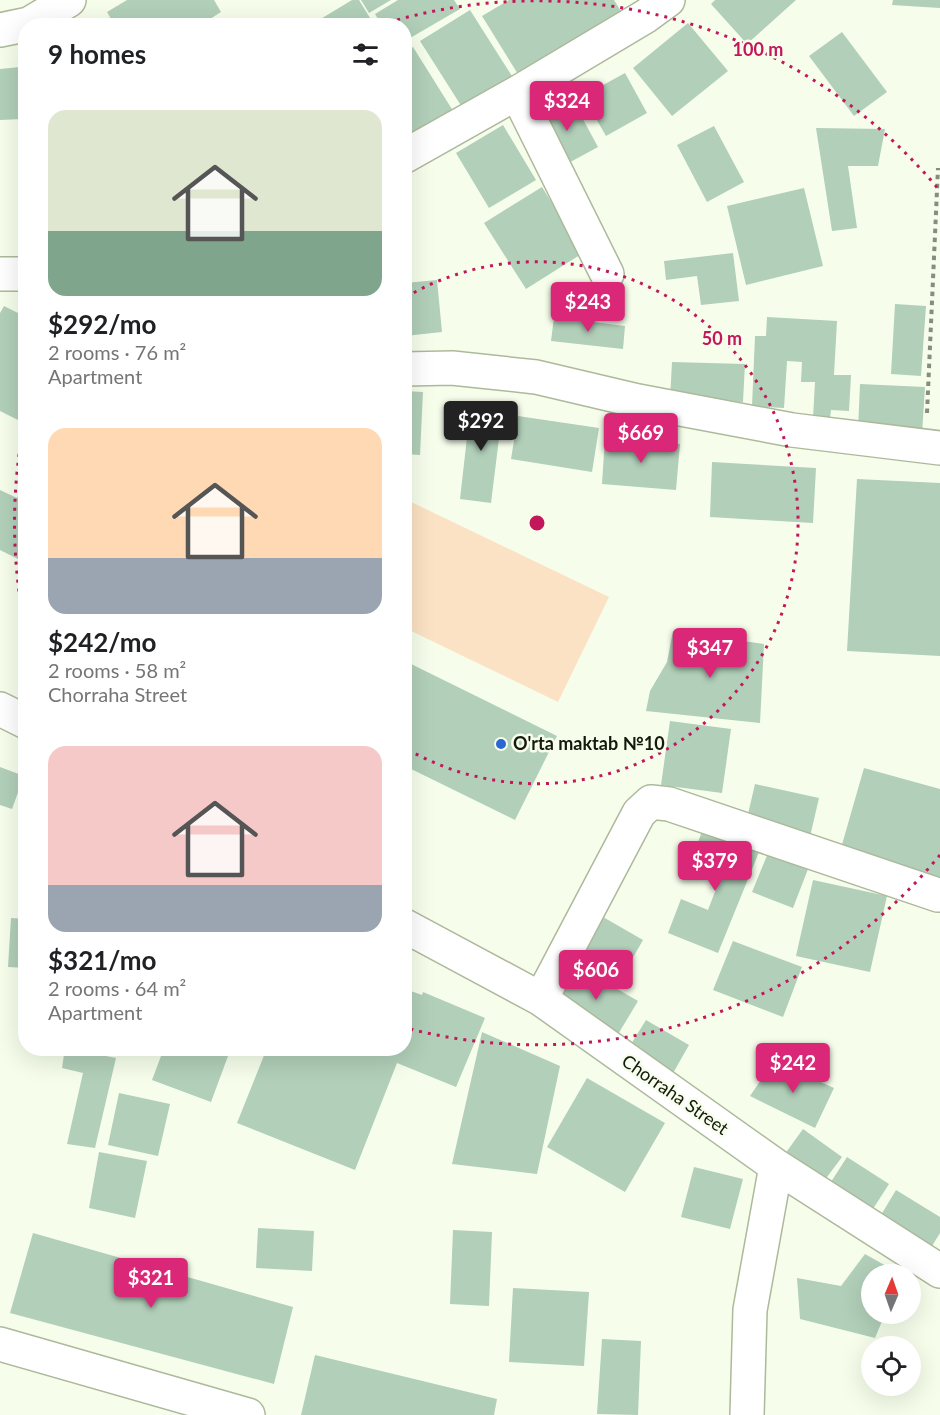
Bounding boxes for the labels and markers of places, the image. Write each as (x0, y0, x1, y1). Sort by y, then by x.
pin: $324 (531, 81, 603, 132)
pin: $243 (552, 282, 624, 333)
pin: $292 (445, 401, 517, 452)
pin: $669 (605, 413, 677, 464)
centre of rings (527, 513, 547, 533)
pin: $347 (674, 628, 746, 679)
place label: O'rta maktab №10 (513, 732, 665, 754)
marker: O'rta maktab №10 (494, 737, 508, 751)
pin: $379 (679, 841, 751, 892)
pin: $606 (560, 950, 632, 1001)
pin: $242 (757, 1043, 829, 1094)
pin: $321 (115, 1258, 187, 1309)

